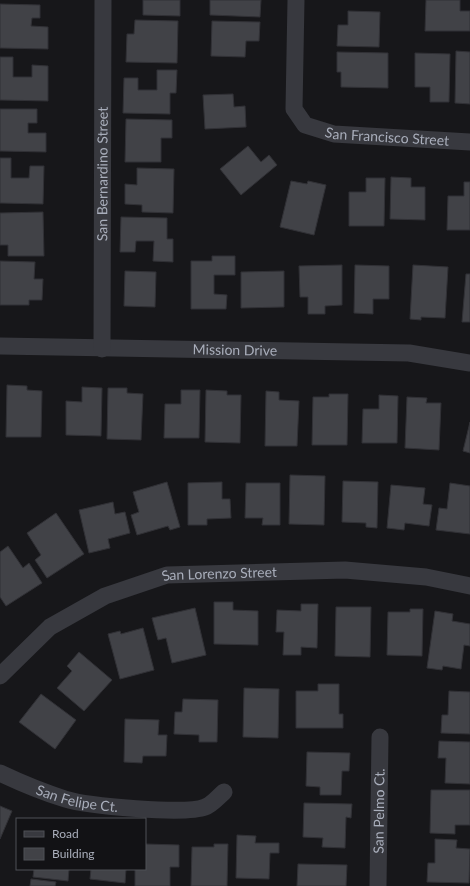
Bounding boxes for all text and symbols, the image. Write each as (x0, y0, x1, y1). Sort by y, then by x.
street label: San Bernardino Street (93, 107, 111, 241)
street label: San Francisco Street (323, 123, 450, 149)
street label: Mission Drive (193, 340, 277, 359)
street label: San Lorenzo Street (159, 563, 277, 584)
street label: San Pelmo Ct. (369, 768, 388, 854)
street label: San Felipe Ct. (34, 781, 119, 815)
legend (16, 818, 146, 870)
text: Road (52, 826, 79, 841)
text: Building (52, 846, 95, 861)

